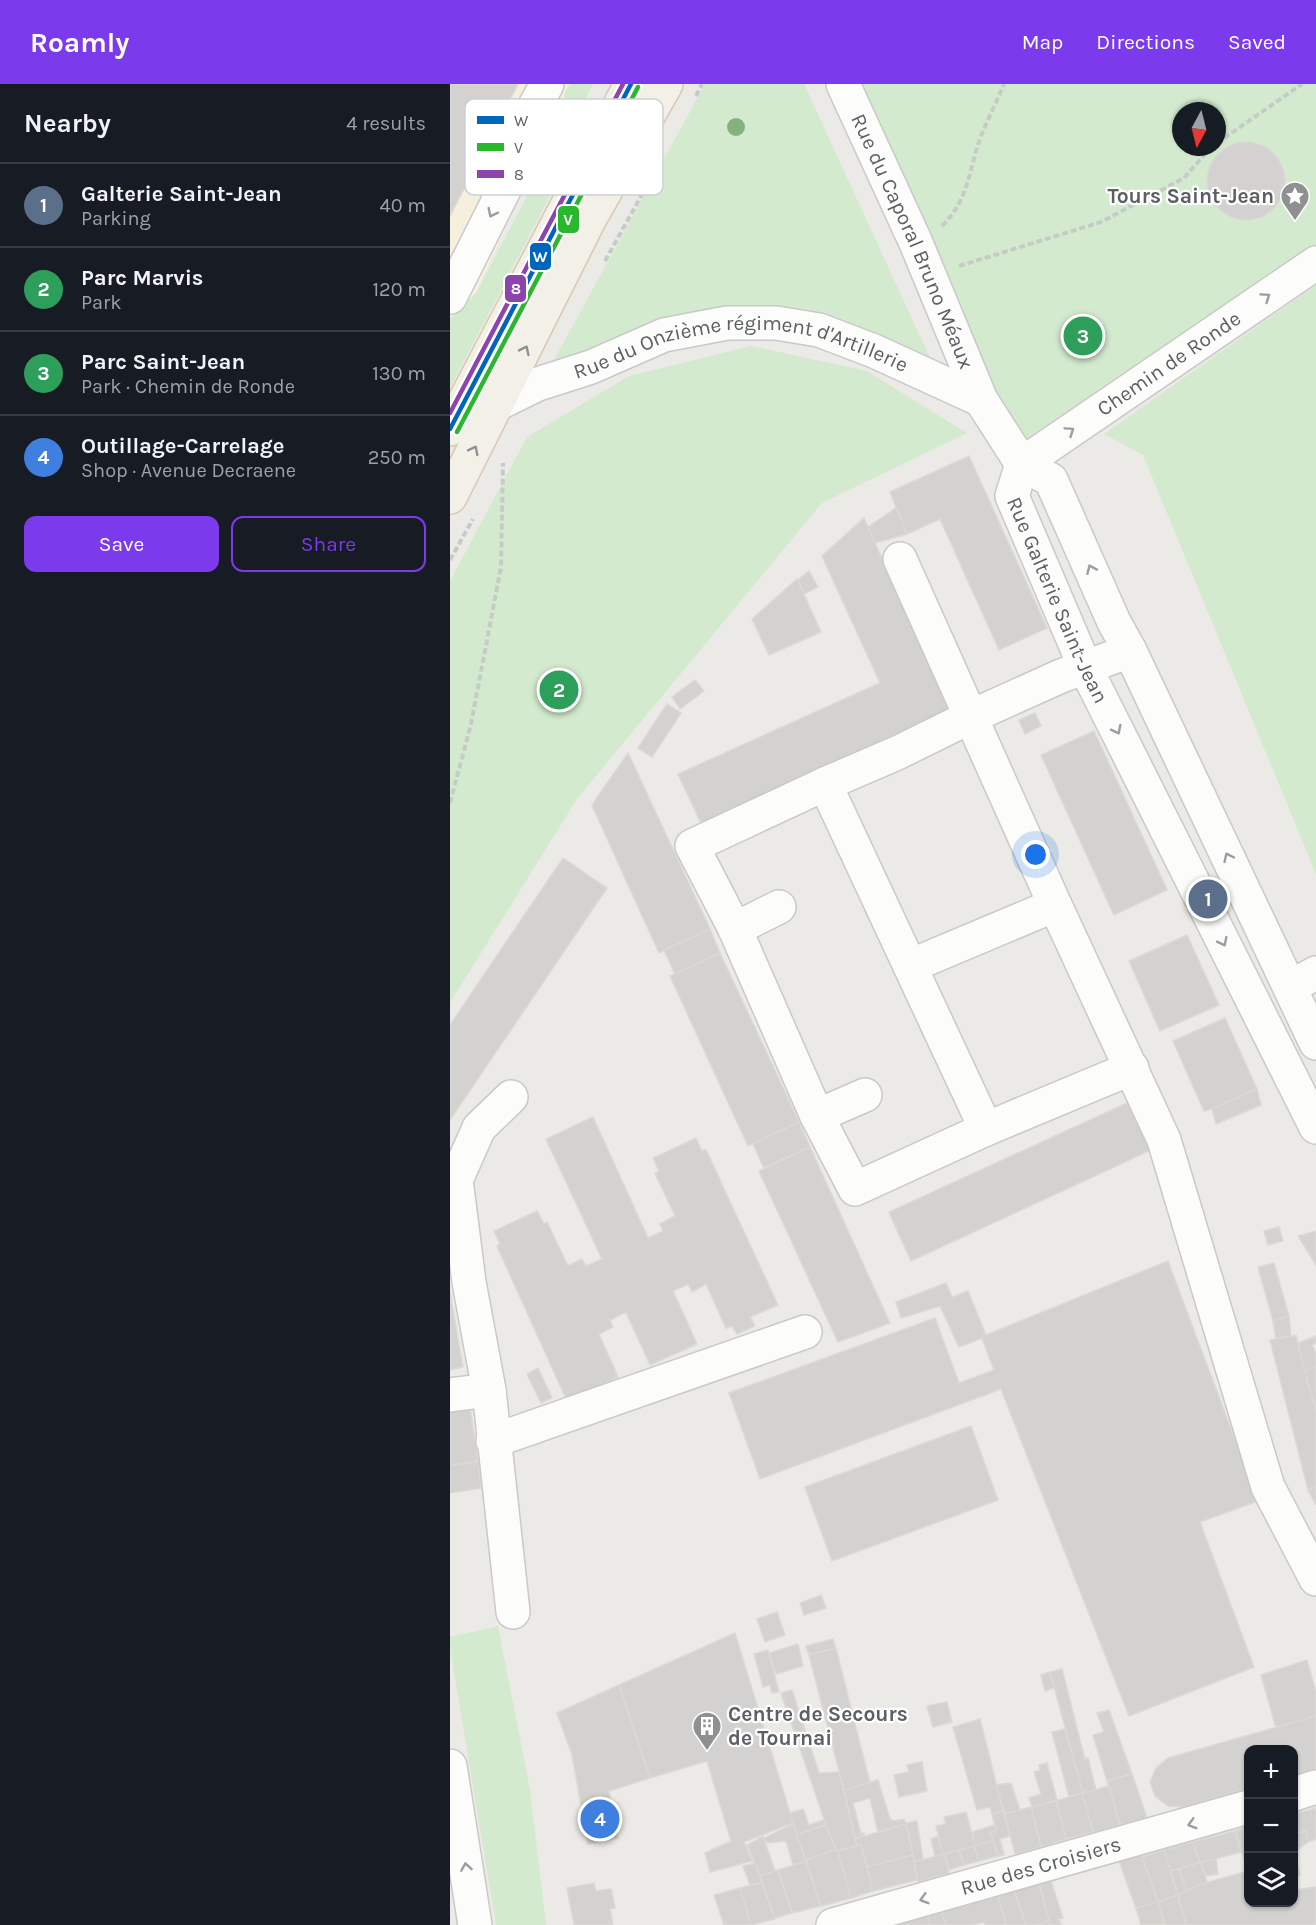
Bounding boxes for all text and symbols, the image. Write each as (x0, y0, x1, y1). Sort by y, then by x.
text: Roamly (30, 26, 129, 59)
text: Map (1022, 30, 1063, 54)
text: Directions (1096, 30, 1195, 54)
text: Saved (1228, 30, 1286, 54)
legend (465, 99, 663, 195)
north arrow (1172, 102, 1226, 156)
text: Nearby (24, 108, 111, 139)
street label: Rue du Caporal Bruno Méaux (846, 110, 979, 373)
text: W (514, 111, 529, 130)
text: 4 results (346, 112, 426, 135)
text: V (514, 138, 523, 157)
text: 8 (514, 165, 524, 184)
place icon: Tours Saint-Jean (1279, 180, 1311, 222)
text: Galterie Saint-Jean (81, 181, 282, 207)
place label: Tours Saint-Jean (1107, 184, 1274, 208)
text: 1 (40, 194, 47, 217)
text: 40 m (380, 194, 426, 217)
line badge: V (557, 205, 580, 234)
text: Parking (81, 207, 151, 230)
one-way arrow (488, 207, 499, 218)
text: V (563, 210, 573, 229)
line badge: W (529, 242, 552, 271)
text: W (532, 247, 548, 266)
text: Parc Marvis (81, 265, 203, 291)
line badge: 8 (504, 274, 527, 303)
text: 2 (37, 278, 50, 301)
text: 120 m (372, 278, 426, 301)
text: 8 (511, 279, 521, 298)
text: Park (81, 291, 122, 314)
one-way arrow (1259, 293, 1270, 304)
street label: Chemin de Ronde (1093, 306, 1245, 421)
text: Rue du Onzième régiment d'Artillerie (571, 311, 912, 384)
pin: 3 (1064, 314, 1102, 358)
one-way arrow (517, 345, 529, 356)
text: Parc Saint-Jean (81, 349, 245, 375)
street label: Rue du Onzième régiment d'Artillerie (566, 357, 916, 389)
text: 3 (37, 362, 50, 385)
text: 130 m (372, 362, 426, 385)
text: Park · Chemin de Ronde (81, 375, 295, 398)
one-way arrow (1064, 427, 1075, 438)
text: Outillage-Carrelage (81, 433, 284, 459)
one-way arrow (467, 445, 479, 456)
text: 4 (38, 446, 49, 469)
text: 250 m (368, 446, 426, 469)
text: Shop · Avenue Decraene (81, 459, 296, 482)
street label: Rue Galterie Saint-Jean (1002, 493, 1113, 707)
button: Save (24, 516, 219, 572)
button: Share (231, 516, 426, 572)
one-way arrow (1086, 564, 1098, 575)
pin: 2 (540, 668, 578, 712)
one-way arrow (1109, 723, 1121, 734)
your location (1021, 840, 1050, 869)
one-way arrow (1224, 853, 1236, 864)
pin: 1 (1188, 876, 1227, 922)
one-way arrow (1216, 935, 1227, 946)
place label: Centre de Secours de Tournai (728, 1702, 908, 1750)
building icon: Centre de Secours de Tournai (691, 1710, 723, 1752)
map controls (1244, 1745, 1298, 1907)
button: + (1244, 1745, 1298, 1799)
pin: 4 (580, 1796, 620, 1842)
button: − (1244, 1799, 1298, 1853)
one-way arrow (1188, 1817, 1198, 1829)
street label: Rue des Croisiers (958, 1832, 1124, 1900)
button: layers (1244, 1853, 1298, 1907)
one-way arrow (461, 1863, 473, 1872)
one-way arrow (919, 1892, 929, 1905)

